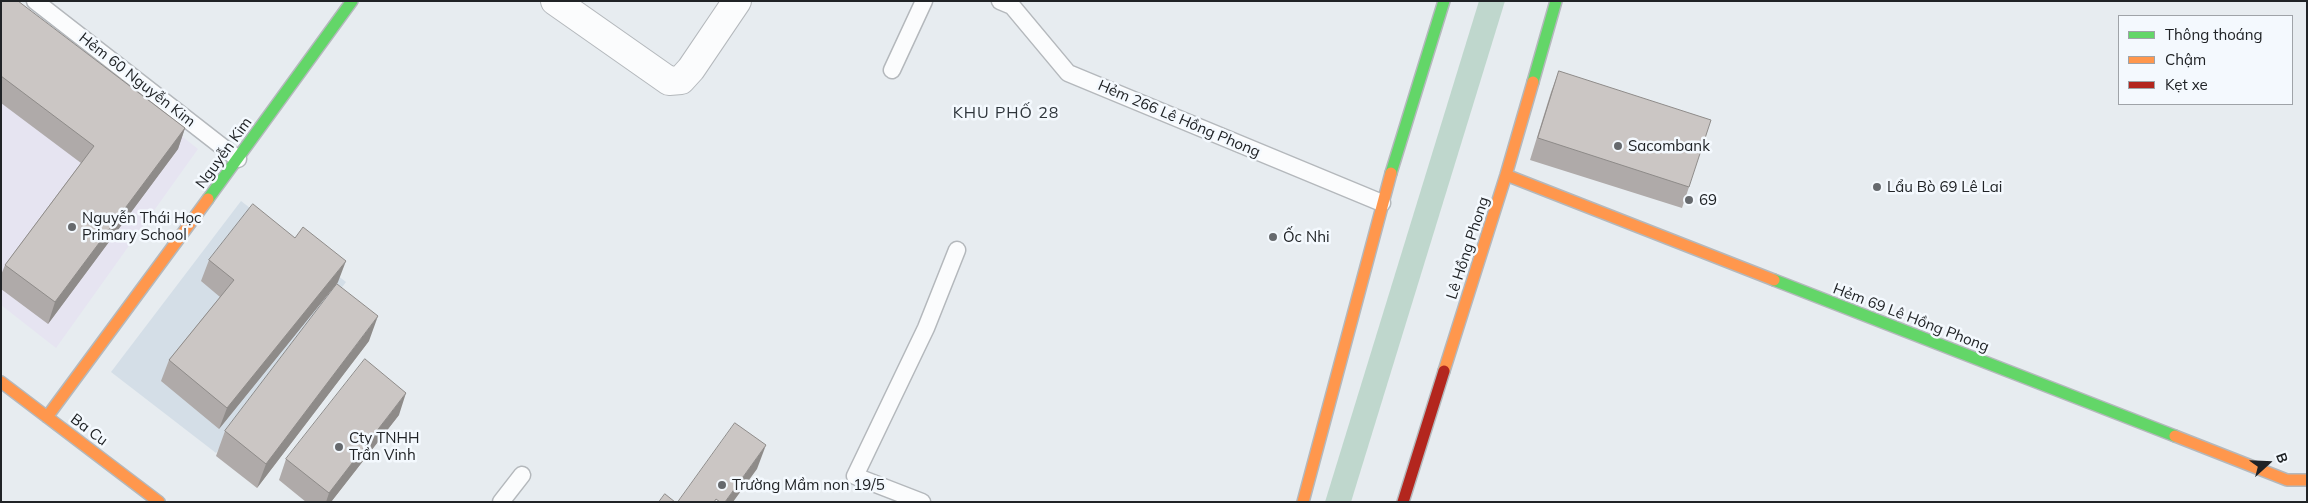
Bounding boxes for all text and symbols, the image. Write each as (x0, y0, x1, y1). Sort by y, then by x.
legend (2118, 15, 2293, 105)
text: Thông thoáng (2165, 25, 2263, 44)
street label: Hẻm 60 Nguyễn Kim (75, 29, 199, 131)
text: Chậm (2165, 50, 2206, 69)
text: Kẹt xe (2165, 75, 2208, 94)
street label: Hẻm 266 Lê Hồng Phong (1095, 77, 1263, 161)
district label: KHU PHỐ 28 (951, 103, 1061, 123)
street label: Nguyễn Kim (192, 114, 256, 192)
place label: Sacombank (1628, 137, 1710, 155)
marker: Sacombank (1612, 140, 1624, 152)
place label: Lẩu Bò 69 Lê Lai (1887, 178, 2002, 196)
marker: Lẩu Bò 69 Lê Lai (1871, 181, 1883, 193)
place label: 69 (1699, 191, 1717, 209)
street label: Lê Hồng Phong (1443, 194, 1493, 302)
marker: 69 (1683, 194, 1695, 206)
place label: Nguyễn Thái Học Primary School (82, 209, 201, 244)
marker: Nguyễn Thái Học Primary School (66, 221, 78, 233)
place label: Ốc Nhi (1283, 228, 1329, 246)
marker: Ốc Nhi (1267, 231, 1279, 243)
street label: Hẻm 69 Lê Hồng Phong (1830, 280, 1992, 356)
street label: Ba Cu (67, 410, 111, 450)
place label: Cty TNHH Trần Vinh (349, 429, 419, 464)
north arrow (2243, 438, 2293, 488)
marker: Cty TNHH Trần Vinh (333, 441, 345, 453)
text: B (2272, 450, 2292, 465)
place label: Trường Mầm non 19/5 (732, 476, 885, 494)
marker: Trường Mầm non 19/5 (716, 479, 728, 491)

